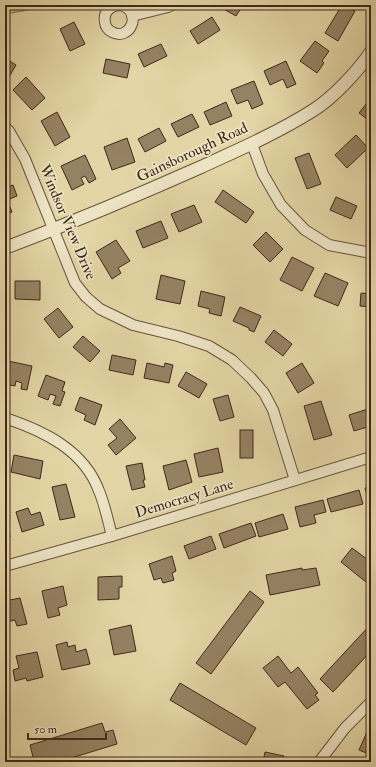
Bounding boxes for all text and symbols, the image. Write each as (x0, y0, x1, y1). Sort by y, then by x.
street label: Gainsborough Road (134, 118, 251, 187)
street label: Windsor View Drive (34, 161, 100, 282)
street label: Democracy Lane (133, 474, 236, 522)
scale bar (28, 715, 106, 741)
text: 50 m (34, 722, 58, 737)

